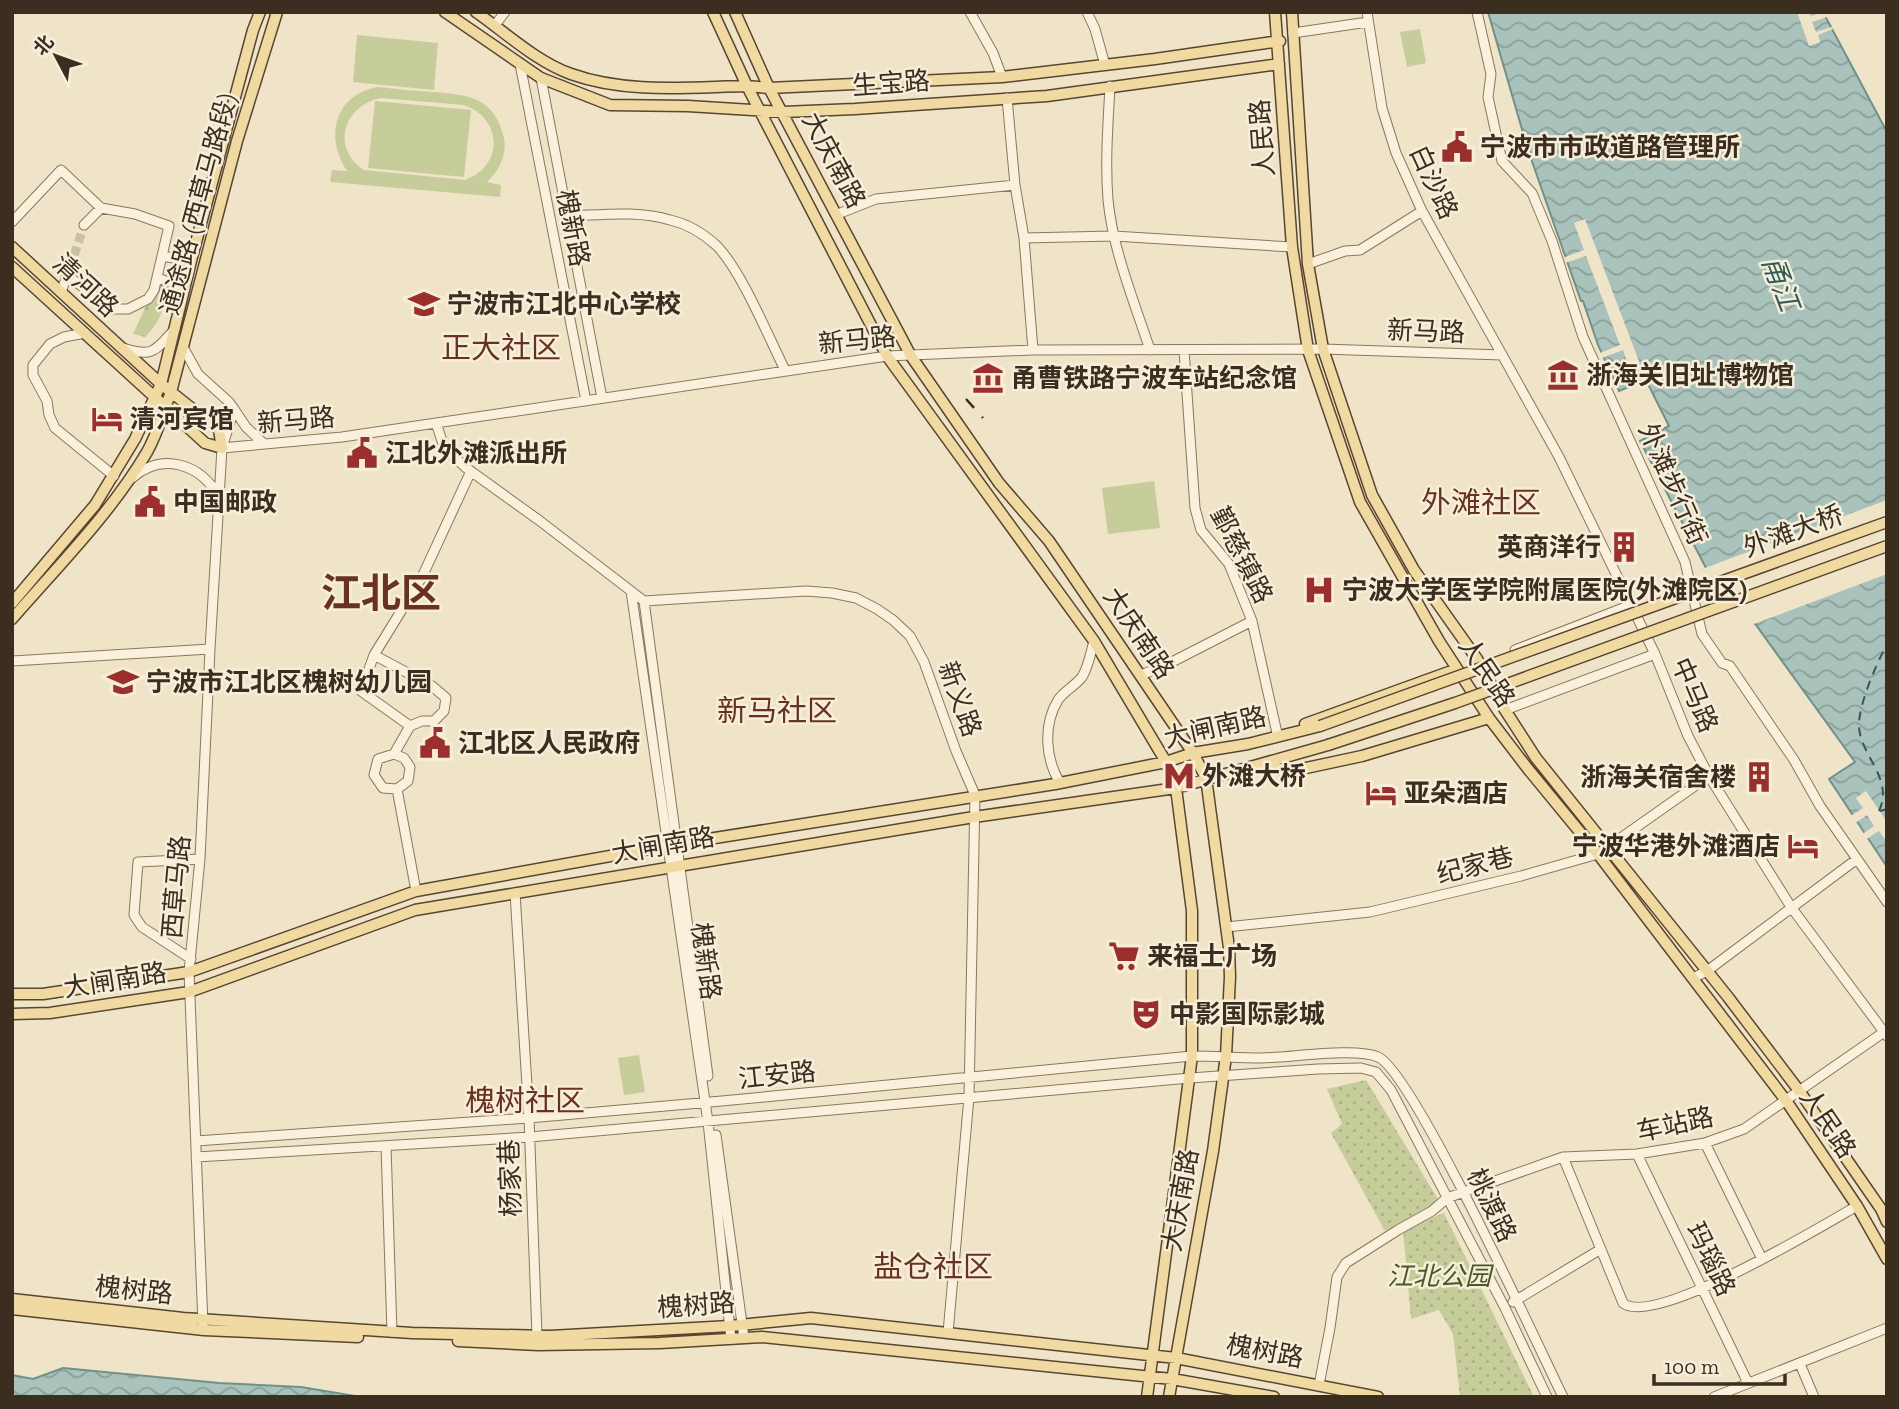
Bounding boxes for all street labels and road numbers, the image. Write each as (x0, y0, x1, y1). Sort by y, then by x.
street label: 生宝路 (851, 64, 931, 102)
street label: 通途路 (西草马路段) (153, 90, 243, 318)
street label: 人民路 (1243, 98, 1281, 178)
street label: 大庆南路 (795, 107, 873, 213)
street label: 白沙路 (1403, 140, 1465, 224)
street label: 槐新路 (550, 187, 596, 269)
street label: 清河路 (47, 247, 125, 323)
street label: 新马路 (1386, 314, 1466, 348)
street label: 新马路 (817, 320, 897, 360)
street label: 新马路 (256, 401, 336, 439)
street label: 外滩步行街 (1632, 418, 1714, 550)
street label: 外滩大桥 (1739, 498, 1847, 564)
street label: 鄞慈镇路 (1204, 501, 1280, 609)
street label: 大庆南路 (1097, 581, 1181, 685)
street label: 人民路 (1452, 631, 1522, 713)
street label: 中马路 (1665, 653, 1725, 737)
street label: 新义路 (932, 657, 988, 741)
street label: 大闸南路 (1161, 700, 1269, 754)
street label: 大闸南路 (609, 820, 717, 870)
street label: 西草马路 (156, 834, 196, 940)
street label: 纪家巷 (1433, 840, 1517, 890)
street label: 槐新路 (685, 920, 727, 1002)
street label: 大闸南路 (61, 956, 169, 1004)
street label: 江安路 (737, 1055, 817, 1095)
street label: 人民路 (1793, 1082, 1863, 1164)
street label: 车站路 (1634, 1100, 1716, 1148)
street label: 杨家巷 (493, 1138, 527, 1218)
street label: 大庆南路 (1155, 1146, 1205, 1254)
street label: 桃渡路 (1461, 1163, 1523, 1247)
street label: 玛瑙路 (1680, 1217, 1742, 1301)
street label: 槐树路 (94, 1270, 174, 1310)
street label: 槐树路 (656, 1286, 736, 1324)
street label: 槐树路 (1224, 1328, 1306, 1374)

